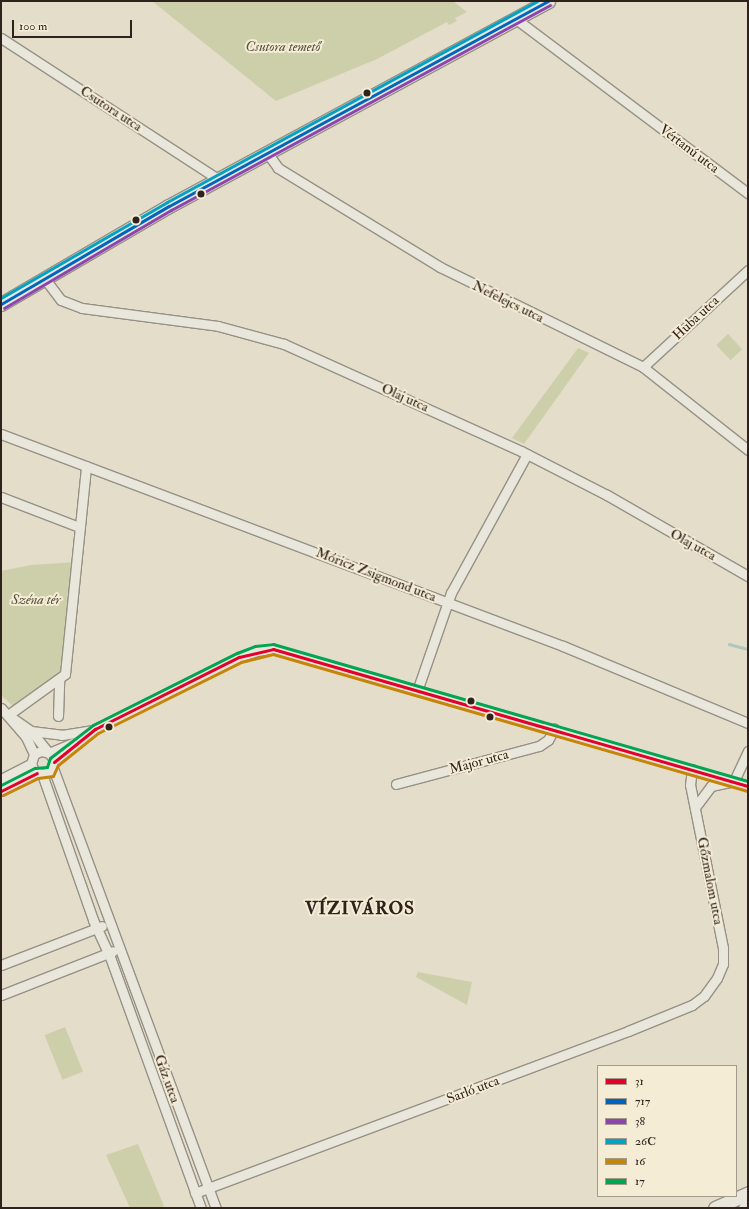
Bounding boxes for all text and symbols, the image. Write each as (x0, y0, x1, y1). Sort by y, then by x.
scale bar (14, 12, 134, 38)
text: 100 m (19, 19, 47, 34)
park label: Csutora temető (246, 39, 320, 55)
street label: Csutora utca (77, 83, 145, 135)
unlabelled marker (362, 88, 372, 98)
street label: Vértanú utca (656, 121, 722, 177)
unlabelled marker (196, 189, 206, 199)
unlabelled marker (131, 215, 141, 225)
street label: Nefelejcs utca (469, 277, 547, 327)
street label: Huba utca (669, 292, 723, 344)
street label: Olaj utca (379, 380, 431, 416)
street label: Olaj utca (667, 526, 719, 564)
street label: Móricz Zsigmond utca (313, 544, 439, 606)
park label: Széna tér (11, 592, 61, 608)
unlabelled marker (466, 696, 476, 706)
unlabelled marker (485, 712, 495, 722)
unlabelled marker (104, 722, 114, 732)
street label: Major utca (448, 746, 510, 778)
street label: Gőzmalom utca (693, 836, 727, 926)
district label: VÍZIVÁROS (305, 898, 415, 920)
street label: Gáz utca (150, 1052, 184, 1106)
legend (597, 1065, 737, 1197)
street label: Sarló utca (444, 1072, 502, 1108)
text: 31 (635, 1074, 644, 1089)
text: 717 (635, 1094, 650, 1109)
text: 38 (635, 1114, 645, 1129)
text: 26C (635, 1134, 656, 1149)
text: 16 (635, 1154, 645, 1169)
text: 17 (635, 1174, 645, 1189)

